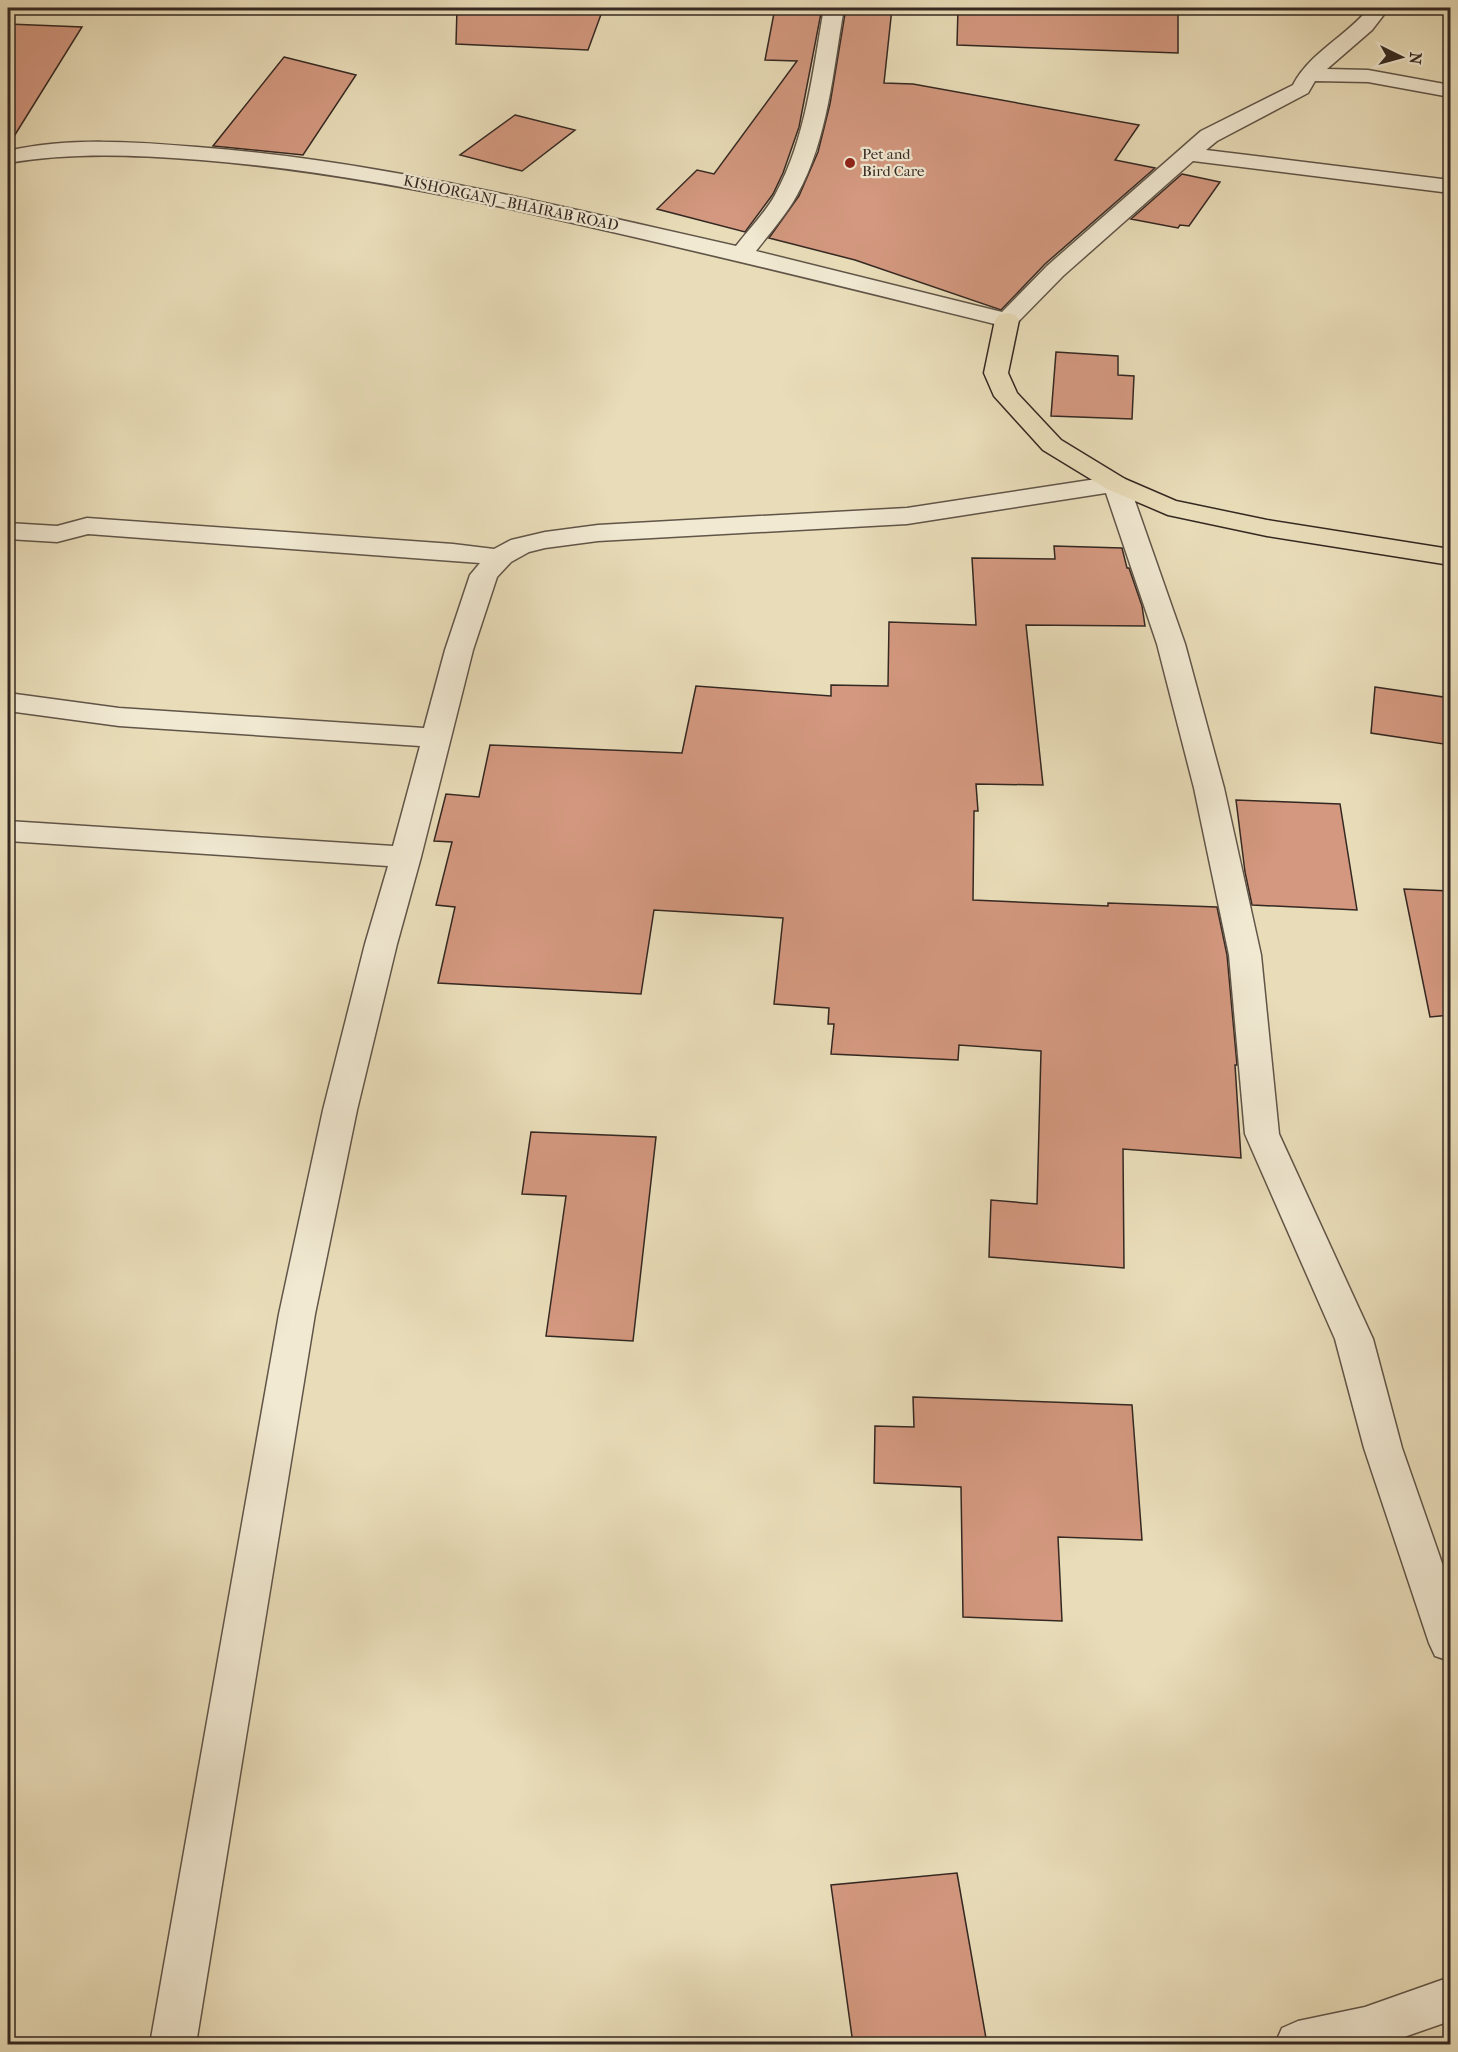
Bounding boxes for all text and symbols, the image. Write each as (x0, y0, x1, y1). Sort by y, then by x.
north arrow (1371, 27, 1431, 87)
text: N (1405, 51, 1425, 66)
place label: Pet and Bird Care (862, 145, 925, 180)
marker: Pet and Bird Care (843, 156, 857, 170)
street label: KISHORGANJ - BHAIRAB ROAD (402, 171, 620, 235)

